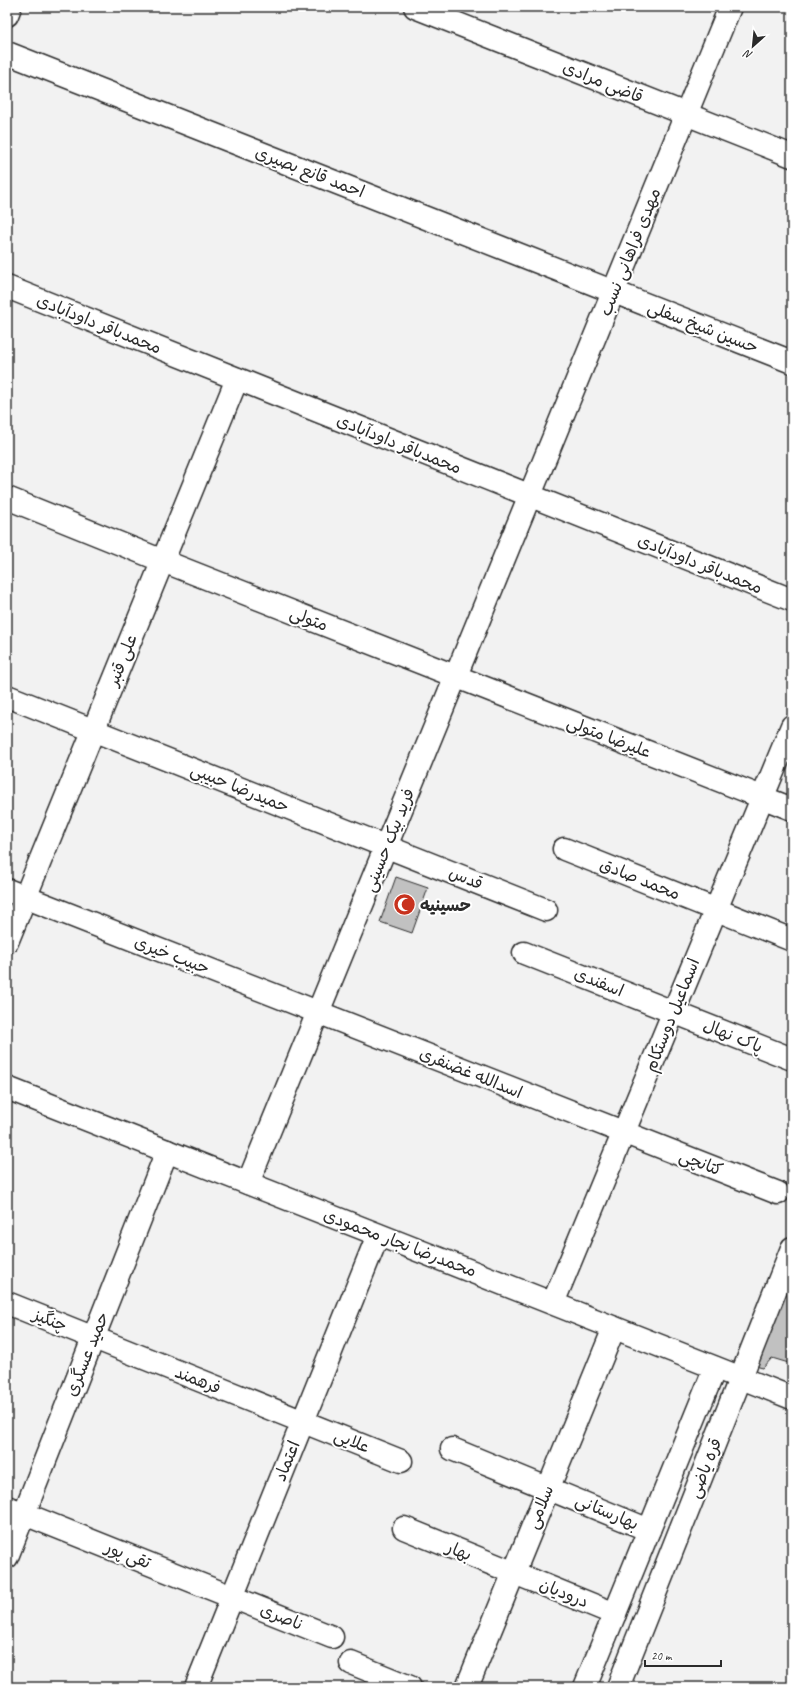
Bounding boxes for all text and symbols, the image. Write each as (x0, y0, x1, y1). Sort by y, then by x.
north arrow (733, 26, 773, 66)
text: N (740, 46, 755, 63)
street label: قاضی مرادی (560, 56, 646, 108)
street label: احمد قانع بصیری (252, 141, 368, 203)
street label: مهدی فراهانی نسب (595, 185, 665, 319)
street label: محمدباقر داودآبادی (34, 289, 164, 359)
street label: حسین شیخ سفلی (644, 296, 761, 359)
street label: محمدباقر داودآبادی (334, 409, 464, 479)
street label: محمدباقر داودآبادی (635, 529, 765, 599)
street label: متولی (287, 602, 331, 636)
street label: علی قنبر (101, 631, 142, 691)
street label: علیرضا متولی (564, 711, 654, 763)
street label: حمیدرضا حبیبی (188, 759, 292, 817)
street label: فرید بیک حسینی (359, 785, 419, 895)
street label: محمد صادق (597, 853, 683, 905)
street label: قدس (446, 862, 486, 894)
mosque icon: حسینیه (391, 892, 417, 918)
place label: حسینیه (420, 895, 471, 916)
street label: حبیب خیری (131, 931, 213, 979)
street label: اسماعیل دوستکام (640, 955, 706, 1076)
street label: اسفندی (571, 963, 627, 1001)
street label: پاک نهال (700, 1015, 766, 1058)
street label: اسدالله غضنفری (416, 1043, 526, 1103)
street label: کتانچی (676, 1145, 726, 1181)
street label: محمدرضا نجار محمودی (320, 1204, 480, 1282)
street label: چنگیز (28, 1303, 70, 1336)
street label: حمید عسگری (61, 1309, 113, 1399)
street label: فرهمند (172, 1361, 224, 1399)
street label: علایی (331, 1424, 373, 1458)
street label: قره یاضی (684, 1435, 726, 1501)
street label: اعتماد (269, 1438, 305, 1484)
street label: سلامی (522, 1482, 558, 1532)
street label: بهارستانی (572, 1489, 642, 1535)
street label: تقی پور (100, 1536, 155, 1575)
street label: بهار (441, 1536, 475, 1566)
street label: درودیان (536, 1574, 592, 1612)
street label: ناصری (257, 1599, 307, 1635)
scale bar (645, 1642, 721, 1668)
text: 20 m (651, 1648, 673, 1664)

